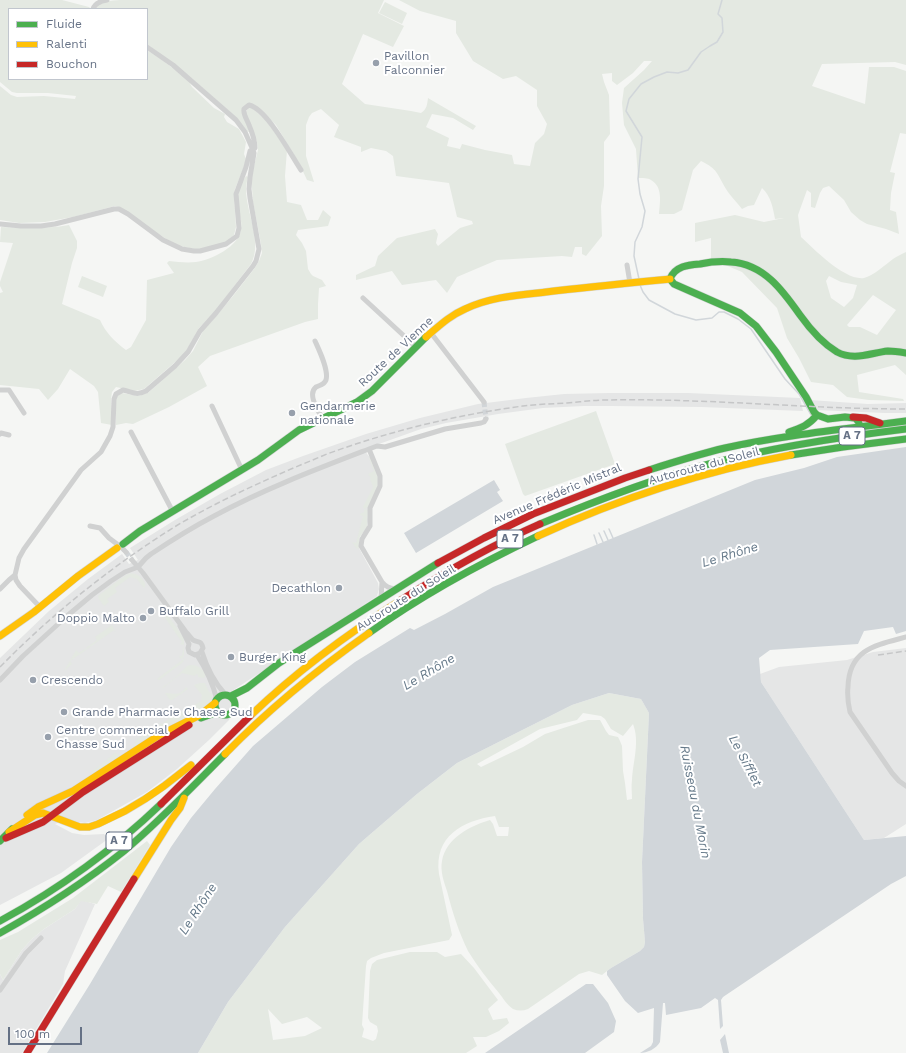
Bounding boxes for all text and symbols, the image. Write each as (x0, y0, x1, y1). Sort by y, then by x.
legend (8, 8, 148, 80)
text: Fluide (46, 17, 82, 31)
text: Ralenti (46, 37, 87, 51)
place label: Pavillon Falconnier (384, 49, 445, 77)
text: Bouchon (46, 57, 97, 71)
marker: Pavillon Falconnier (371, 58, 381, 68)
street label: Route de Vienne (356, 314, 436, 390)
place label: Gendarmerie nationale (300, 399, 376, 427)
marker: Gendarmerie nationale (287, 408, 297, 418)
road number: A 7 (839, 427, 865, 445)
street label: Autoroute du Soleil (647, 444, 761, 488)
street label: Avenue Frédéric Mistral (491, 460, 623, 528)
road number: A 7 (497, 530, 523, 548)
water label: Le Rhône (700, 539, 760, 571)
street label: Autoroute du Soleil (354, 562, 458, 634)
place label: Decathlon (271, 581, 331, 595)
marker: Decathlon (334, 583, 344, 593)
place label: Buffalo Grill (159, 604, 229, 618)
marker: Buffalo Grill (146, 606, 156, 616)
place label: Doppio Malto (57, 611, 135, 625)
marker: Doppio Malto (138, 613, 148, 623)
place label: Burger King (239, 650, 306, 664)
water label: Le Rhône (400, 650, 458, 694)
marker: Burger King (226, 652, 236, 662)
place label: Crescendo (41, 673, 103, 687)
marker: Crescendo (28, 675, 38, 685)
place label: Grande Pharmacie Chasse Sud (72, 705, 252, 719)
marker: Grande Pharmacie Chasse Sud (59, 707, 69, 717)
place label: Centre commercial Chasse Sud (56, 723, 168, 751)
marker: Centre commercial Chasse Sud (43, 732, 53, 742)
water label: Le Sifflet (725, 733, 765, 789)
water label: Ruisseau du Morin (676, 744, 714, 860)
road number: A 7 (106, 832, 132, 850)
water label: Le Rhône (176, 880, 220, 938)
scale bar (10, 1019, 84, 1045)
text: 100 m (15, 1027, 50, 1041)

